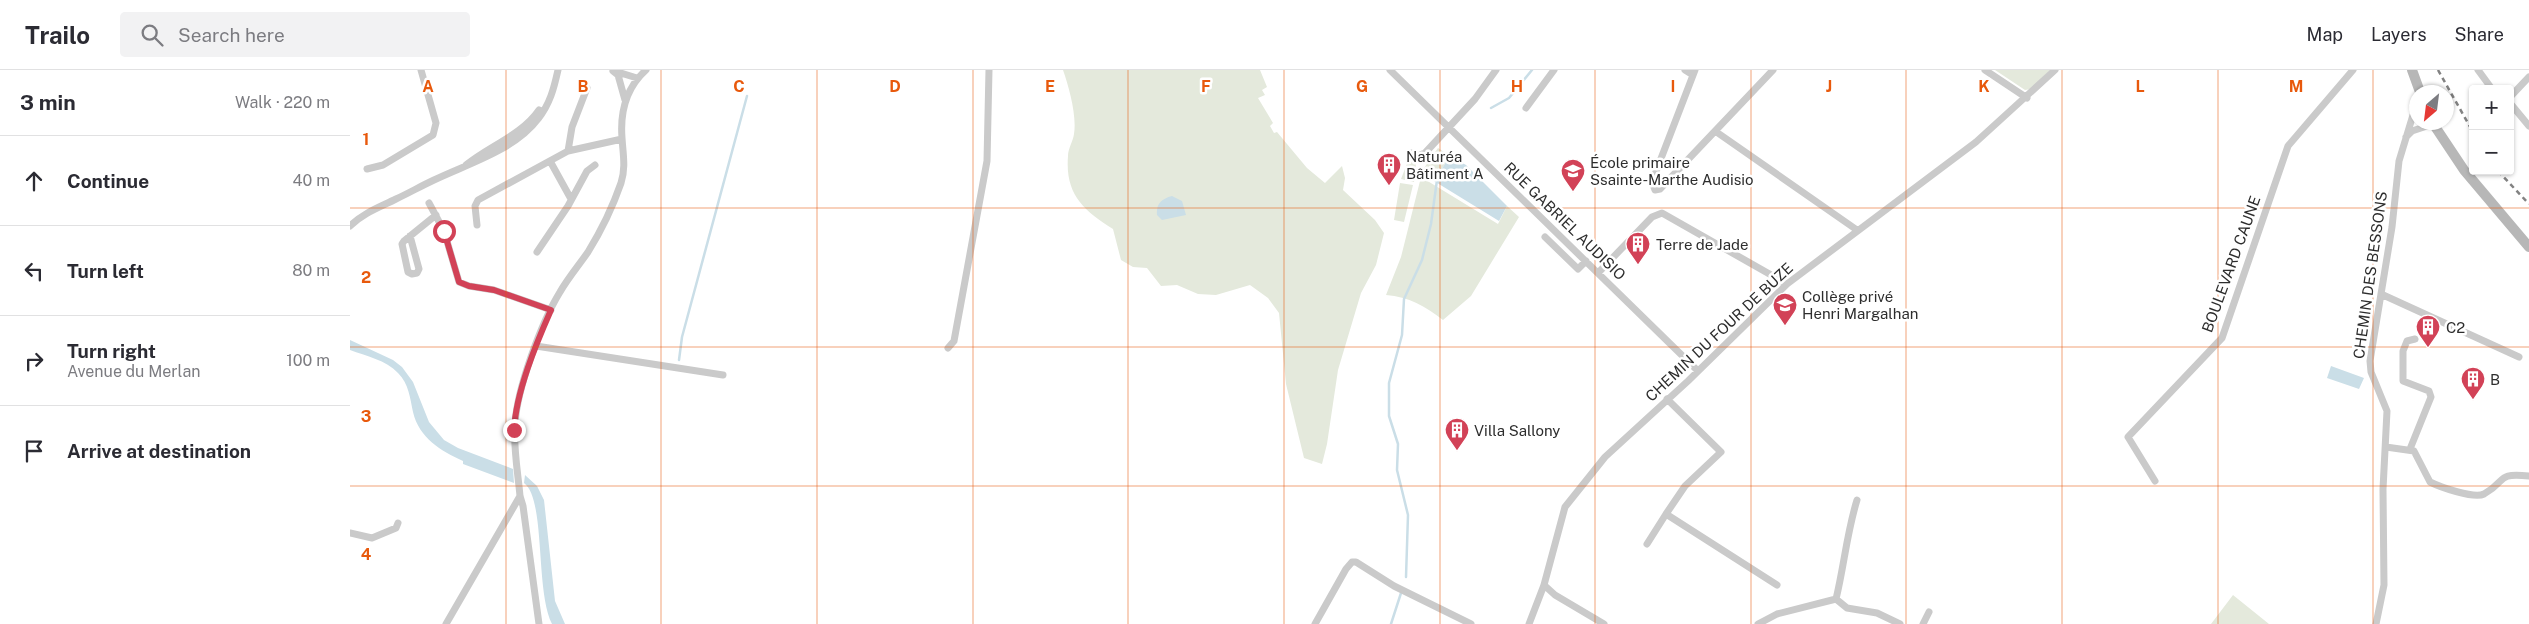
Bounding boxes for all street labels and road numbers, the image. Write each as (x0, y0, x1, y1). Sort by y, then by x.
street label: RUE GABRIEL AUDISIO (1501, 159, 1629, 283)
street label: CHEMIN DES BESSONS (2350, 190, 2390, 360)
street label: BOULEVARD CAUNE (2198, 193, 2264, 335)
street label: CHEMIN DU FOUR DE BUZE (1642, 259, 1796, 405)

